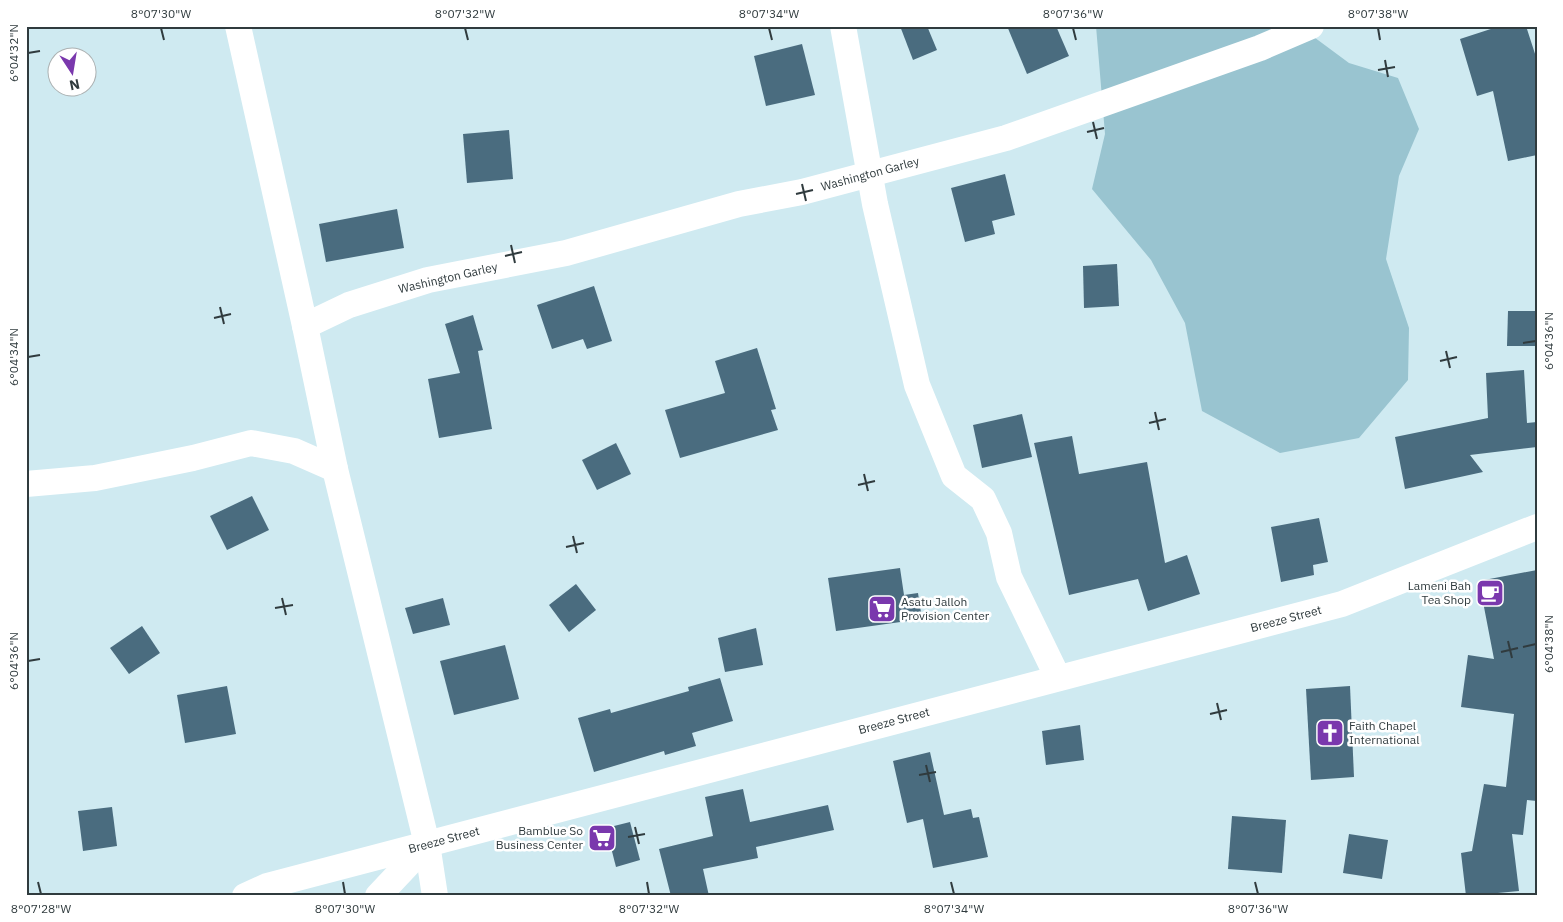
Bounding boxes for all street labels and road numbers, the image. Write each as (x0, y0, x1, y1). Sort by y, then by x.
street label: Washington Garley (819, 153, 921, 194)
street label: Washington Garley (397, 259, 499, 296)
street label: Breeze Street (1249, 602, 1323, 635)
street label: Breeze Street (857, 704, 931, 737)
street label: Breeze Street (407, 823, 481, 856)

